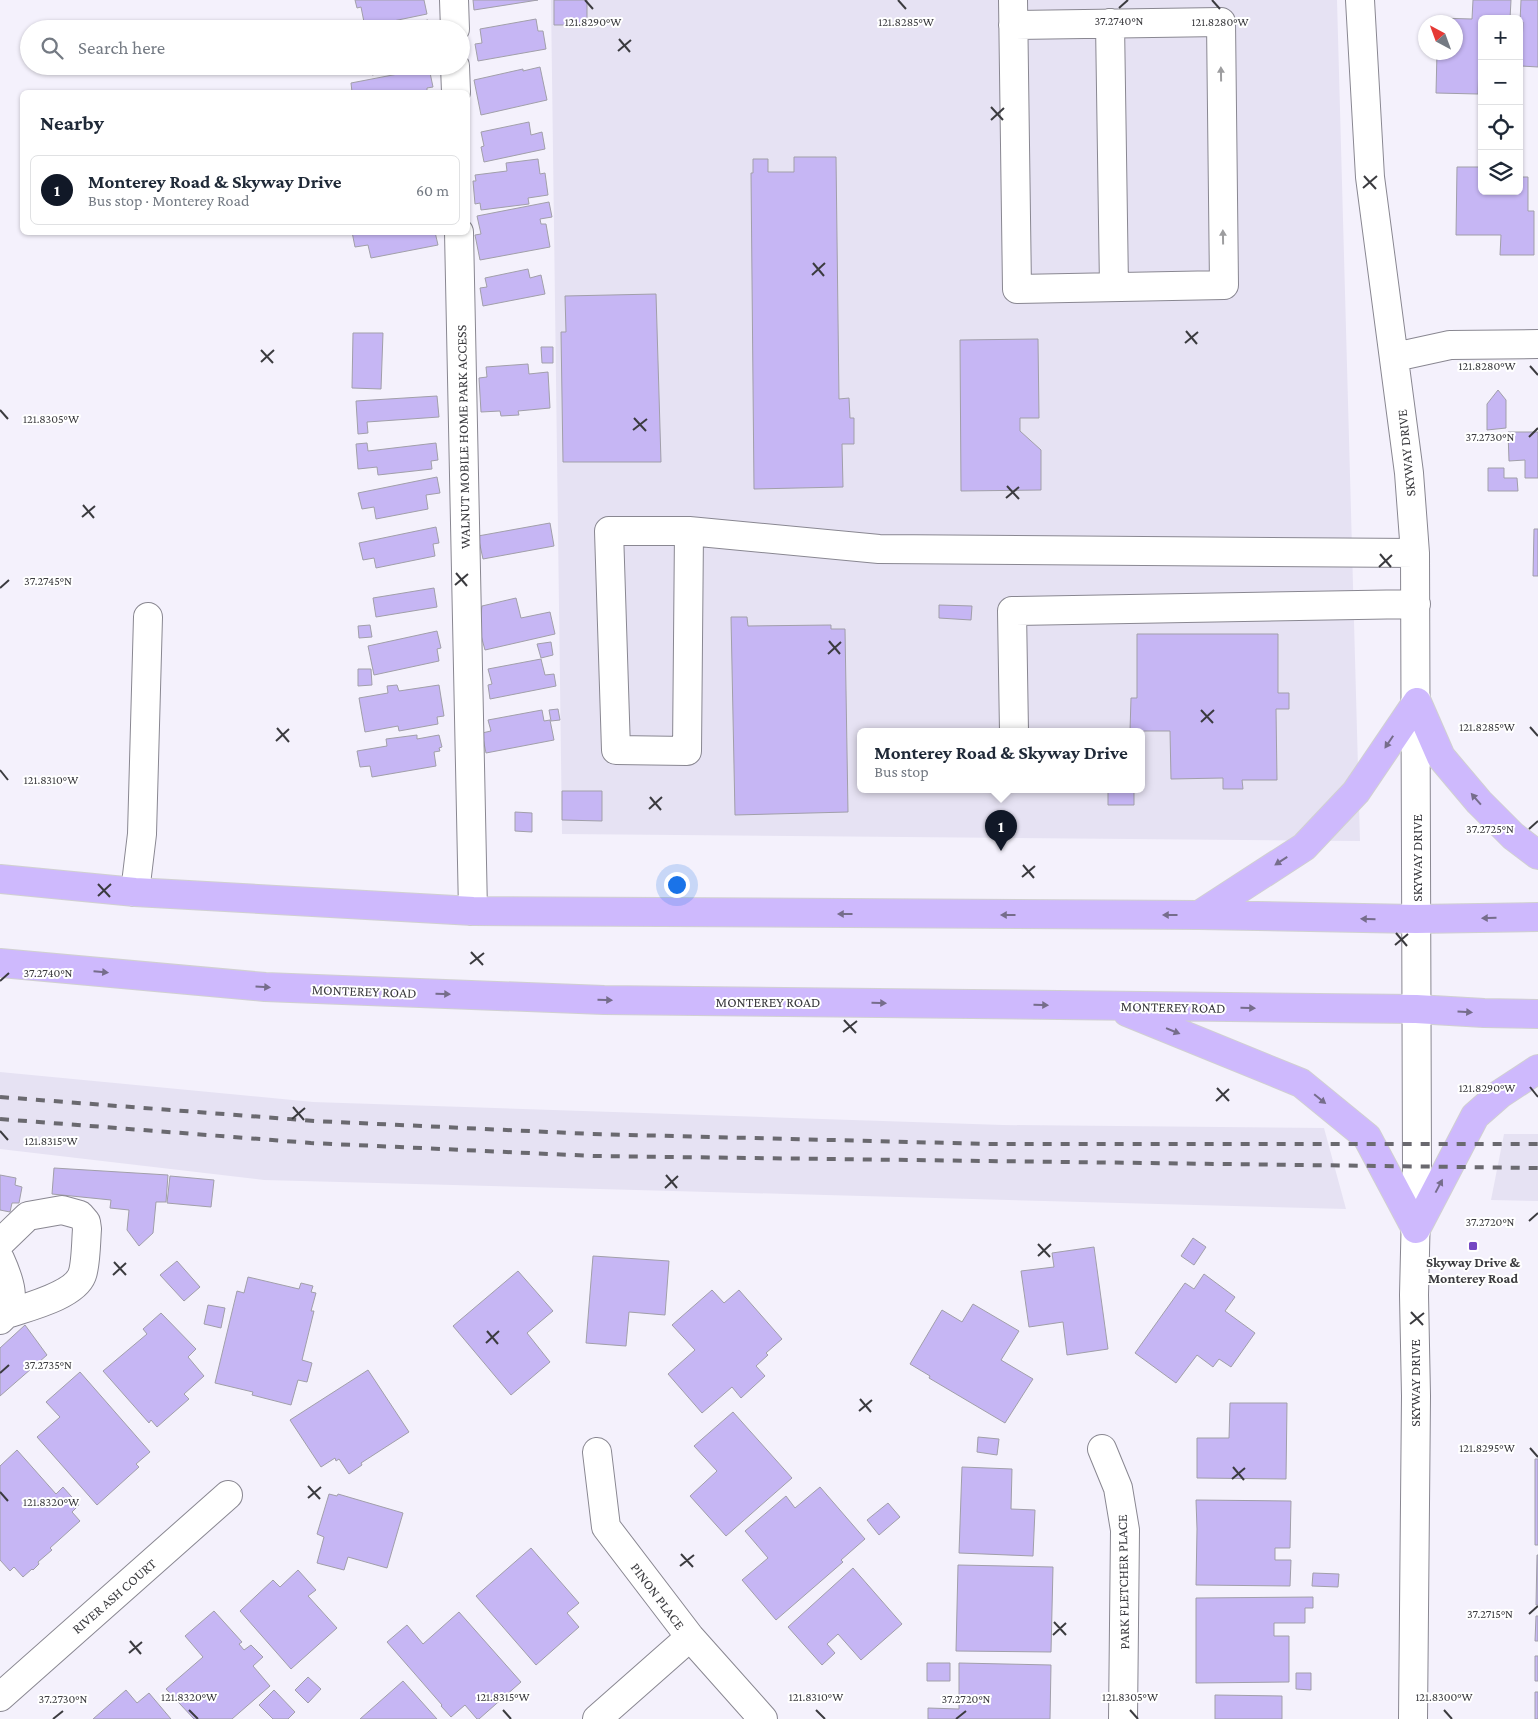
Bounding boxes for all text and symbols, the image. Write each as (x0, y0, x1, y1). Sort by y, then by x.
text: 37.2740°N (1094, 14, 1144, 28)
text: 121.8290°W (565, 15, 621, 29)
text: 121.8285°W (878, 15, 934, 29)
text: 121.8280°W (1191, 15, 1249, 29)
north arrow (1418, 15, 1463, 60)
map controls (1478, 15, 1523, 195)
button: + (1478, 15, 1523, 60)
search box (20, 20, 470, 75)
icon: search (38, 34, 66, 62)
text: Search here (78, 37, 165, 58)
button: − (1478, 60, 1523, 105)
one-way arrow (1217, 66, 1225, 82)
button: locate (1478, 105, 1523, 150)
text: Nearby (40, 111, 104, 135)
button: layers (1478, 150, 1523, 195)
text: Monterey Road & Skyway Drive (88, 171, 342, 192)
text: 1 (54, 182, 60, 199)
text: 60 m (416, 182, 449, 199)
text: Bus stop · Monterey Road (88, 192, 249, 209)
one-way arrow (1219, 228, 1227, 244)
street label: WALNUT MOBILE HOME PARK ACCESS (453, 324, 473, 549)
text: 121.8280°W (1458, 359, 1516, 373)
street label: SKYWAY DRIVE (1393, 408, 1419, 497)
text: 121.8305°W (23, 412, 79, 426)
text: 37.2730°N (1466, 430, 1515, 444)
text: 37.2745°N (24, 574, 72, 588)
text: 121.8285°W (1459, 720, 1515, 734)
popup (857, 728, 1145, 793)
one-way arrow (1384, 735, 1394, 749)
text: Monterey Road & Skyway Drive (874, 742, 1128, 763)
text: Bus stop (874, 763, 929, 780)
text: 121.8310°W (24, 773, 78, 787)
one-way arrow (1470, 793, 1482, 805)
pin: 1 (985, 810, 1017, 851)
street label: SKYWAY DRIVE (1409, 814, 1425, 902)
text: 37.2725°N (1466, 822, 1514, 836)
one-way arrow (1274, 857, 1288, 866)
your location (664, 872, 690, 898)
one-way arrow (837, 910, 853, 918)
one-way arrow (1000, 911, 1016, 919)
one-way arrow (1162, 911, 1178, 919)
one-way arrow (1359, 914, 1375, 922)
one-way arrow (1481, 914, 1497, 922)
text: 37.2740°N (23, 966, 73, 980)
one-way arrow (93, 969, 109, 977)
street label: MONTEREY ROAD (311, 981, 417, 1001)
one-way arrow (255, 983, 271, 991)
one-way arrow (435, 990, 451, 998)
street label: MONTEREY ROAD (716, 994, 820, 1010)
one-way arrow (597, 996, 613, 1004)
street label: MONTEREY ROAD (1120, 998, 1226, 1016)
one-way arrow (871, 999, 887, 1007)
one-way arrow (1034, 1002, 1050, 1010)
one-way arrow (1240, 1004, 1256, 1012)
one-way arrow (1457, 1009, 1473, 1017)
one-way arrow (1166, 1027, 1181, 1035)
text: 121.8290°W (1459, 1081, 1515, 1095)
one-way arrow (1313, 1093, 1326, 1104)
text: 121.8315°W (24, 1134, 78, 1148)
one-way arrow (1435, 1179, 1443, 1193)
text: 37.2720°N (1465, 1215, 1515, 1229)
marker: Skyway Drive & Monterey Road (1467, 1240, 1479, 1252)
place label: Skyway Drive & Monterey Road (1426, 1254, 1520, 1286)
street label: SKYWAY DRIVE (1407, 1339, 1423, 1427)
text: 37.2735°N (24, 1358, 72, 1372)
text: 121.8295°W (1459, 1441, 1515, 1455)
text: 121.8320°W (23, 1495, 79, 1509)
street label: PARK FLETCHER PLACE (1114, 1514, 1132, 1650)
street label: RIVER ASH COURT (69, 1555, 160, 1637)
street label: PINON PLACE (628, 1559, 689, 1633)
text: 37.2715°N (1467, 1607, 1513, 1621)
text: 121.8320°W (161, 1690, 217, 1704)
text: 121.8315°W (476, 1690, 530, 1704)
text: 121.8310°W (789, 1690, 843, 1704)
text: 121.8305°W (1102, 1690, 1158, 1704)
text: 121.8300°W (1415, 1690, 1473, 1704)
text: 37.2730°N (39, 1692, 88, 1706)
text: 37.2720°N (941, 1692, 991, 1706)

